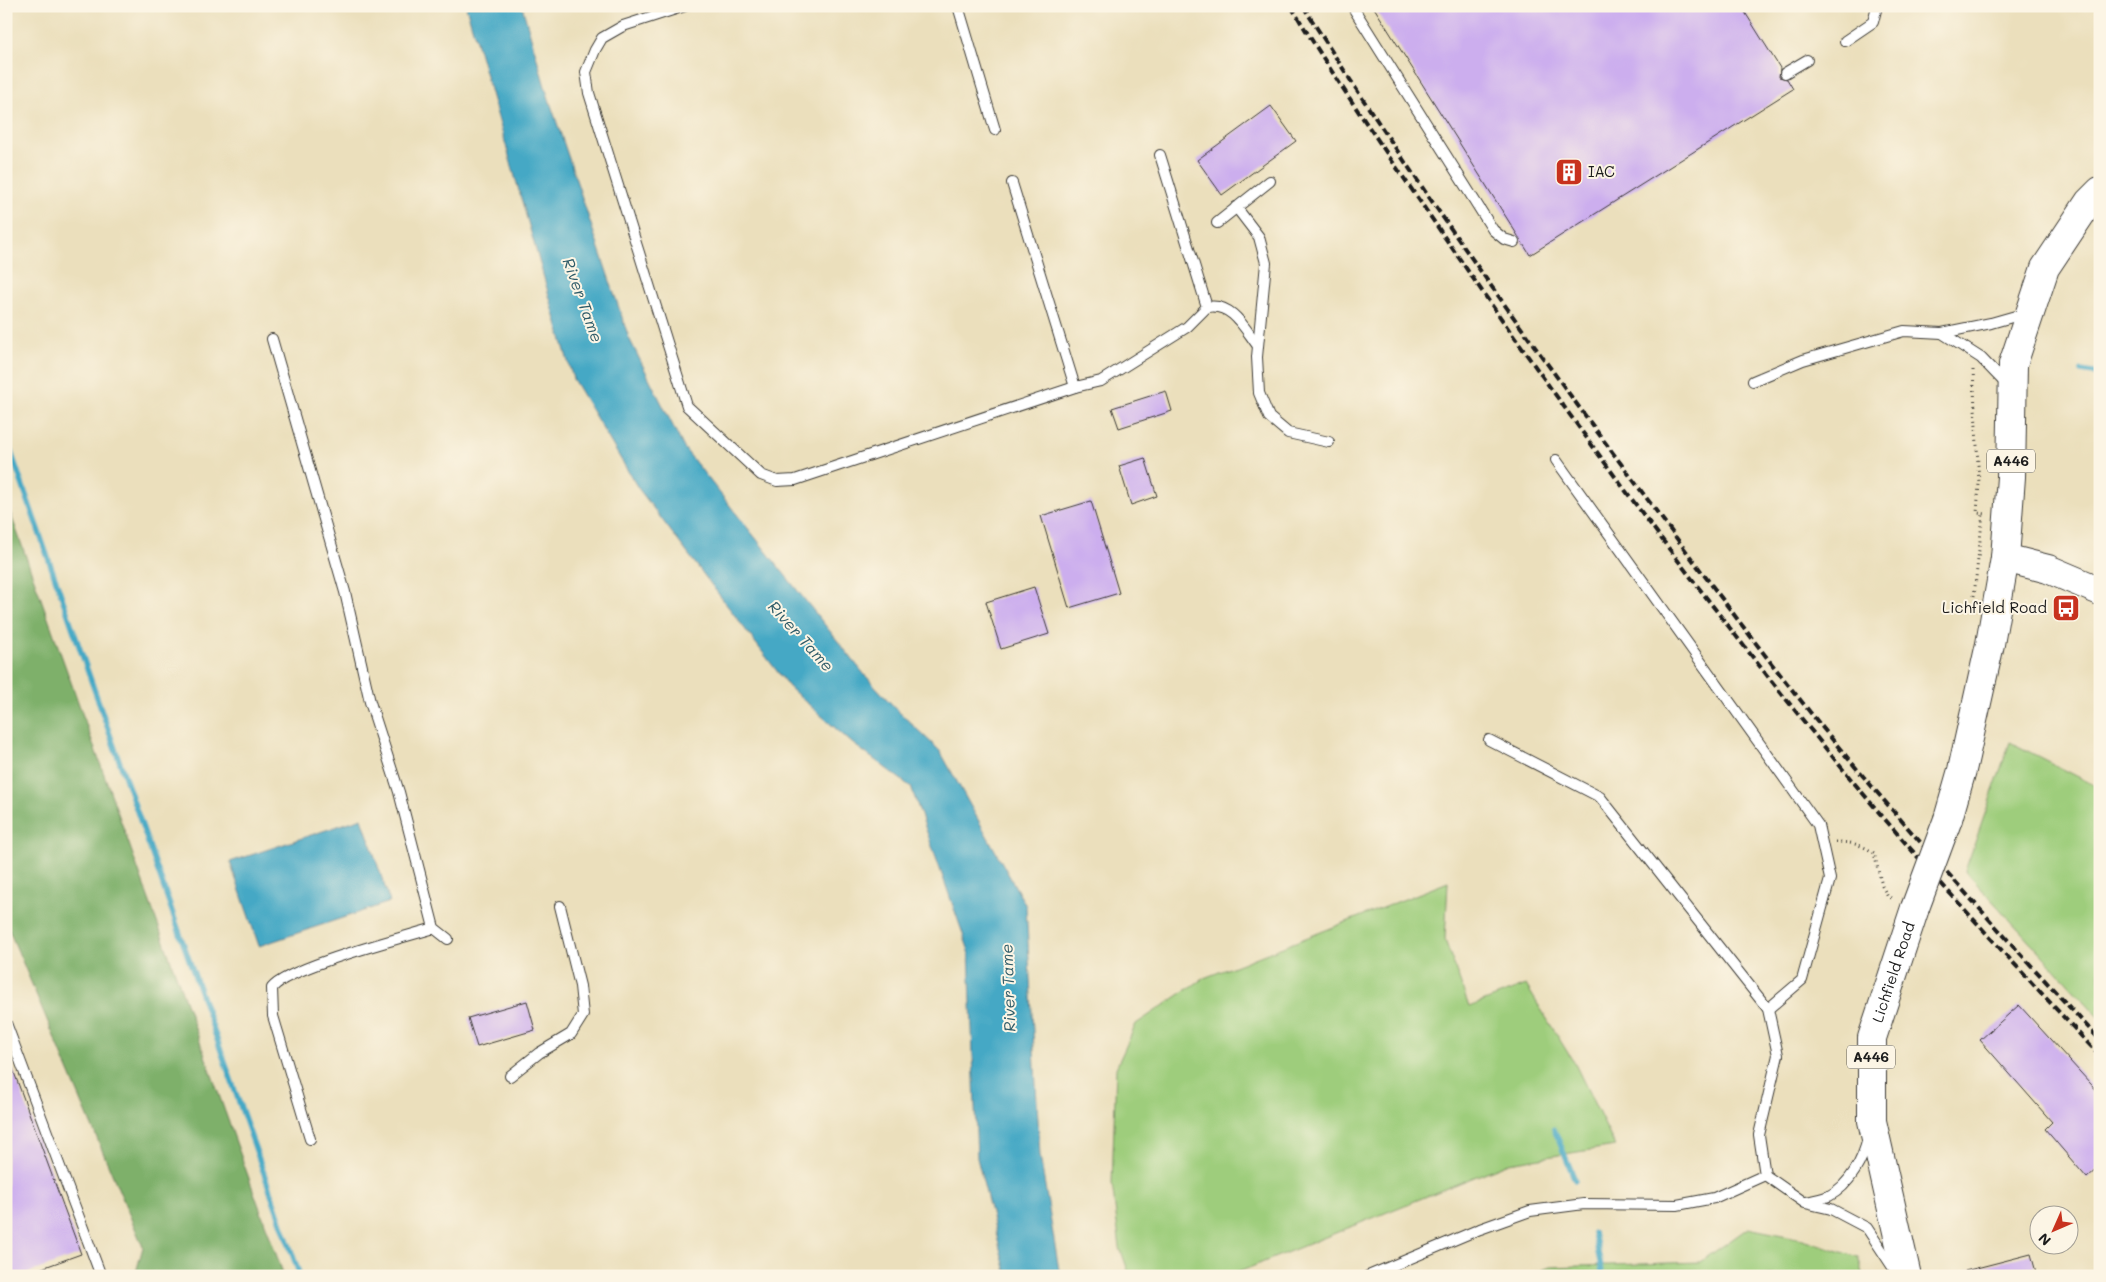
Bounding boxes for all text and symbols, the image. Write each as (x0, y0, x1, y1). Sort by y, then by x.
building icon: IAC (1554, 157, 1584, 187)
place label: IAC (1588, 161, 1615, 181)
water label: River Tame (559, 255, 608, 345)
road number: A446 (1987, 450, 2035, 472)
bus stop icon: Lichfield Road (2051, 593, 2081, 623)
water label: River Tame (764, 596, 839, 676)
place label: Lichfield Road (1942, 597, 2047, 617)
street label: Lichfield Road (1867, 919, 1919, 1025)
water label: River Tame (995, 943, 1020, 1032)
road number: A446 (1847, 1046, 1895, 1068)
north arrow (2028, 1204, 2078, 1254)
text: N (2034, 1229, 2055, 1250)

